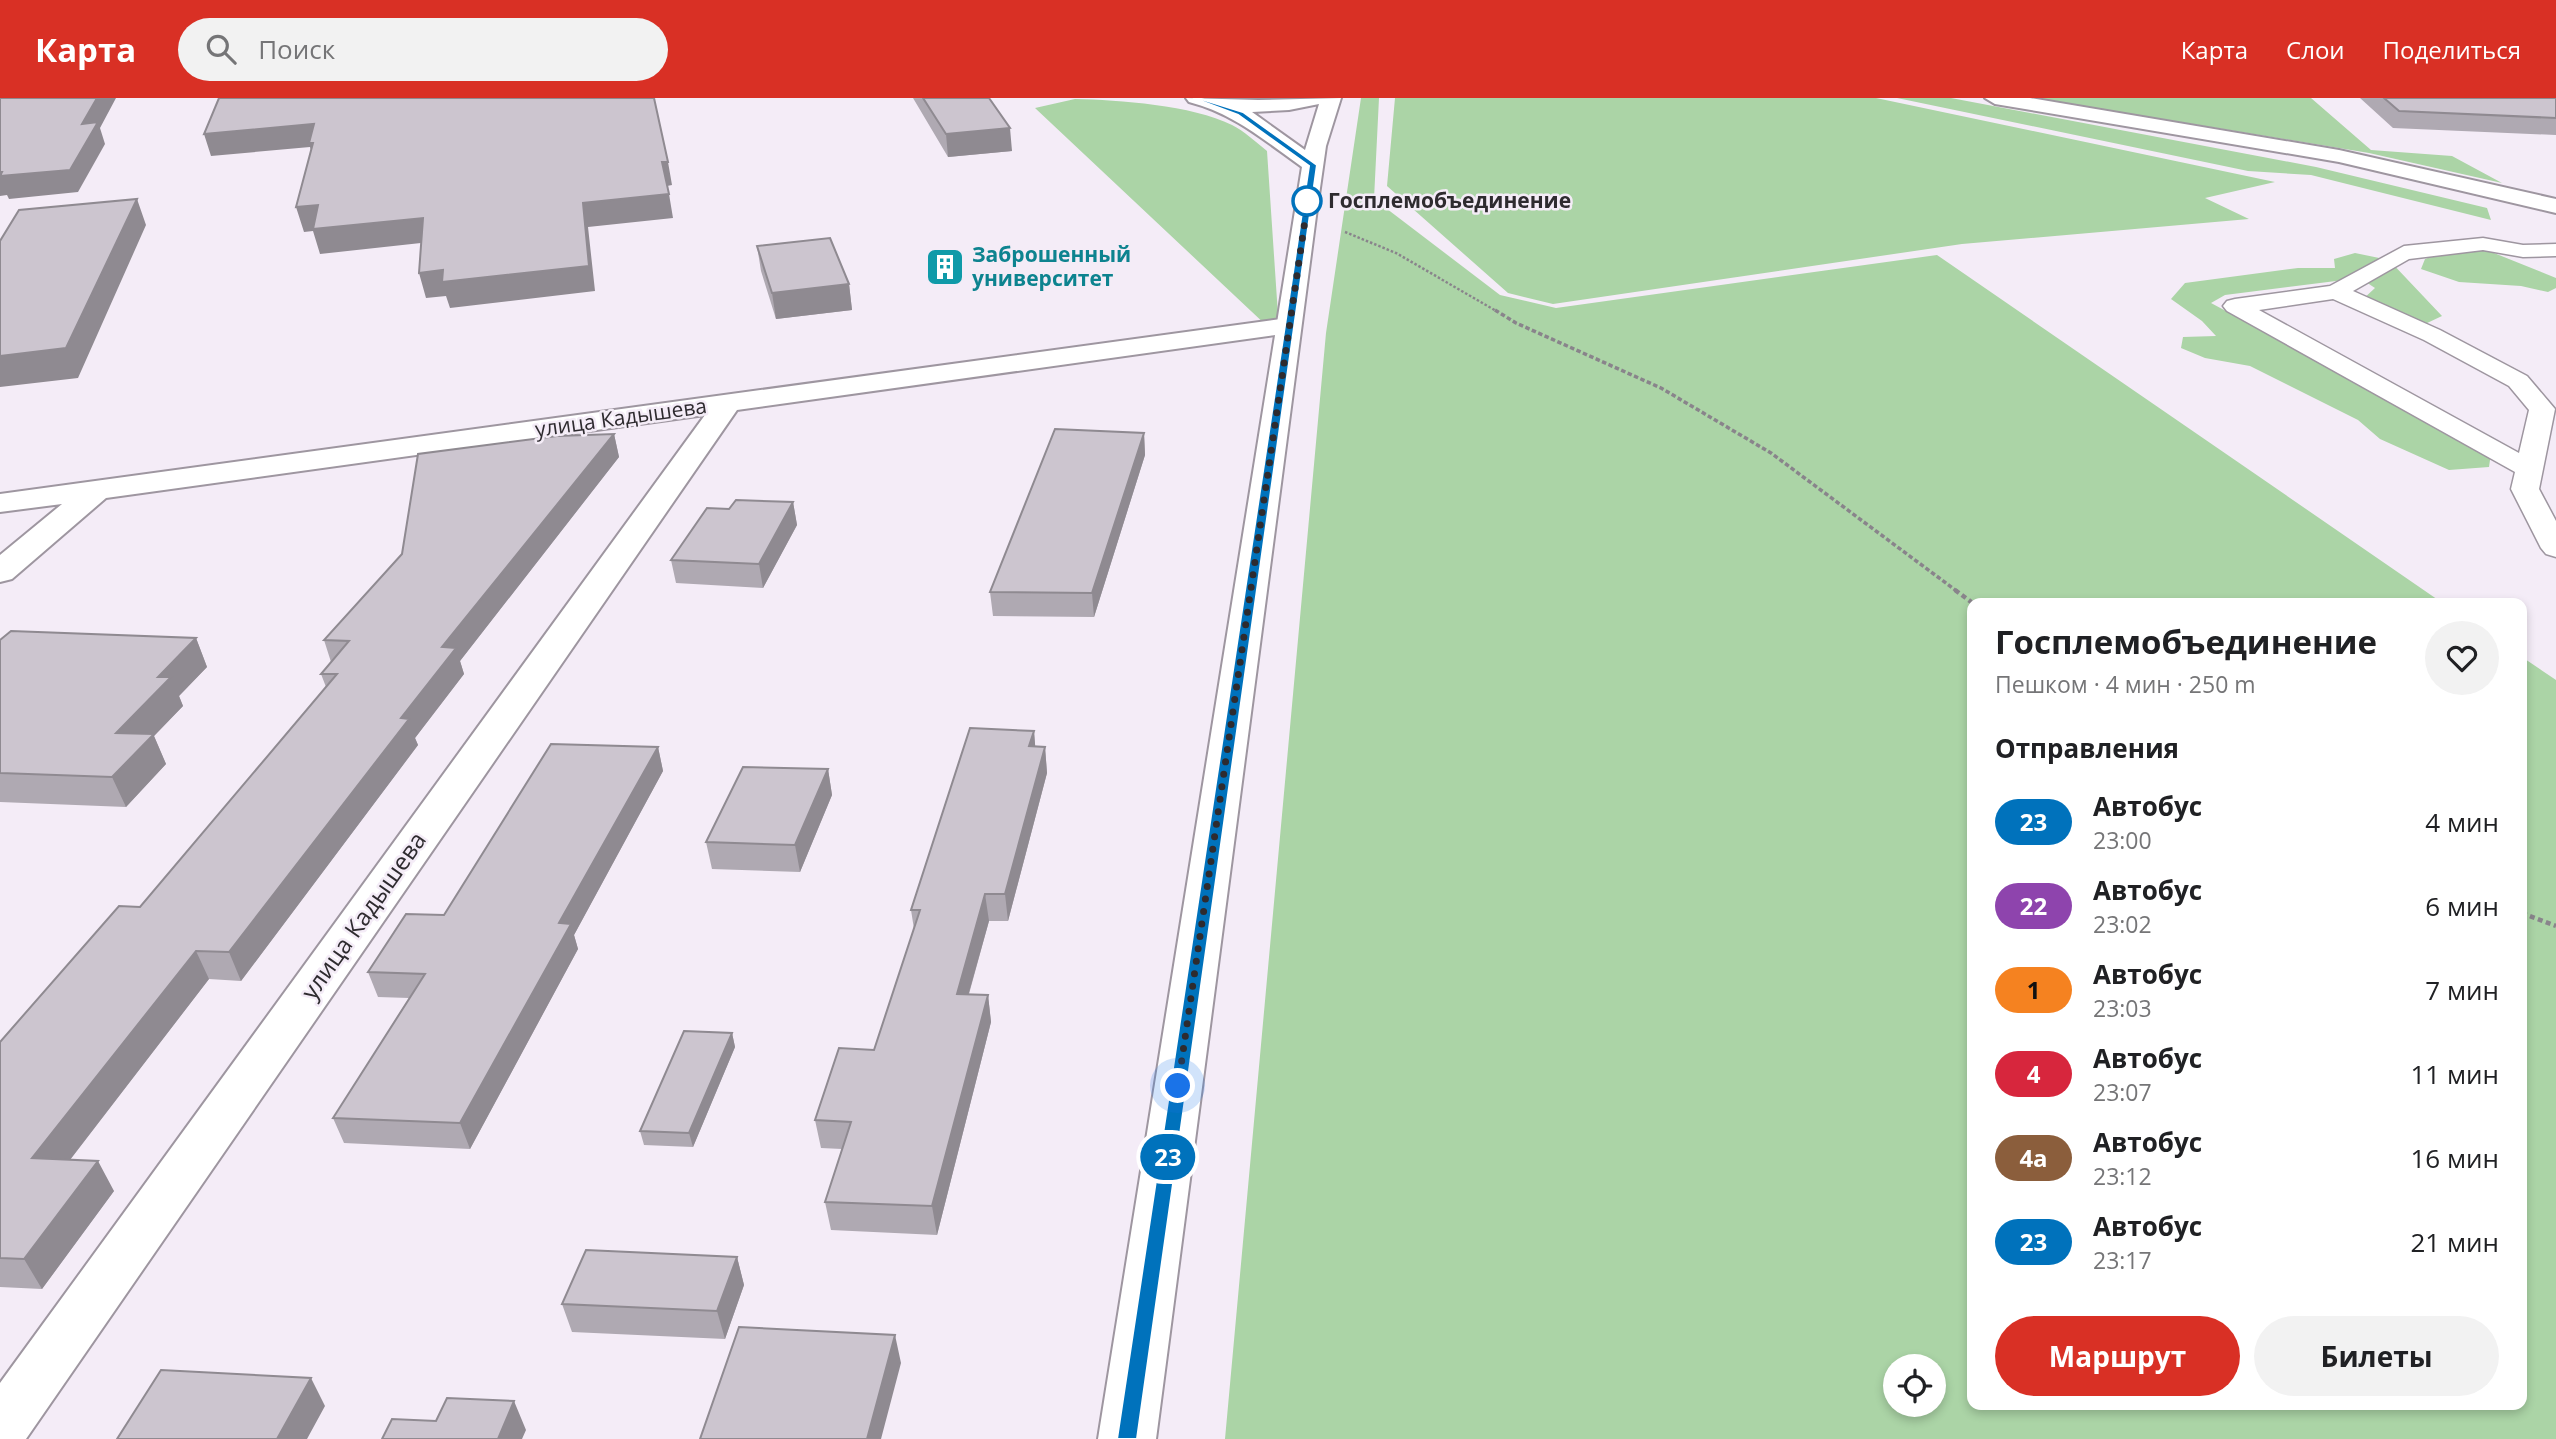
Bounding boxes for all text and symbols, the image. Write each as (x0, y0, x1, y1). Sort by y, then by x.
search box (178, 18, 668, 81)
text: Карта (35, 27, 136, 72)
icon: search (202, 30, 240, 68)
text: Поиск (258, 31, 335, 67)
text: Карта (2181, 33, 2248, 66)
text: Слои (2286, 33, 2345, 66)
text: Поделиться (2383, 33, 2521, 66)
marker: Госплемобъединение (1292, 186, 1322, 216)
place label: Госплемобъединение (1328, 186, 1571, 214)
place label: Заброшенный университет (972, 240, 1131, 292)
building icon: Заброшенный университет (924, 246, 966, 288)
street label: улица Кадышева (533, 391, 708, 443)
text: Госплемобъединение (1995, 619, 2377, 664)
button: heart (2425, 621, 2499, 695)
text: Пешком · 4 мин · 250 m (1995, 668, 2256, 700)
text: Отправления (1995, 730, 2179, 766)
text: Автобус (2093, 788, 2202, 824)
text: 4 мин (2425, 804, 2499, 840)
text: 23 (2020, 805, 2047, 838)
text: 23:00 (2093, 824, 2152, 856)
street label: улица Кадышева (293, 825, 433, 1006)
text: Автобус (2093, 872, 2202, 908)
text: 6 мин (2425, 888, 2499, 924)
text: 22 (2020, 889, 2047, 922)
text: 23:02 (2093, 908, 2152, 940)
text: Автобус (2093, 956, 2202, 992)
text: 7 мин (2425, 972, 2499, 1008)
text: 1 (2027, 973, 2040, 1006)
text: 23:03 (2093, 992, 2152, 1024)
text: Автобус (2093, 1040, 2202, 1076)
text: 11 мин (2410, 1056, 2499, 1092)
text: 4 (2027, 1057, 2040, 1090)
your location (1160, 1068, 1195, 1103)
text: 23:07 (2093, 1076, 2152, 1108)
text: Автобус (2093, 1124, 2202, 1160)
line badge: 23 (1136, 1134, 1200, 1180)
text: 23 (1154, 1140, 1182, 1173)
text: 16 мин (2410, 1140, 2499, 1176)
text: 4а (2019, 1141, 2048, 1174)
text: 23:12 (2093, 1160, 2152, 1192)
text: Автобус (2093, 1208, 2202, 1244)
text: 21 мин (2410, 1224, 2499, 1260)
text: 23 (2020, 1225, 2047, 1258)
text: 23:17 (2093, 1244, 2152, 1276)
button: Маршрут (1995, 1316, 2240, 1396)
button: Билеты (2254, 1316, 2499, 1396)
map controls (1883, 1354, 1946, 1417)
button: locate (1883, 1354, 1946, 1417)

